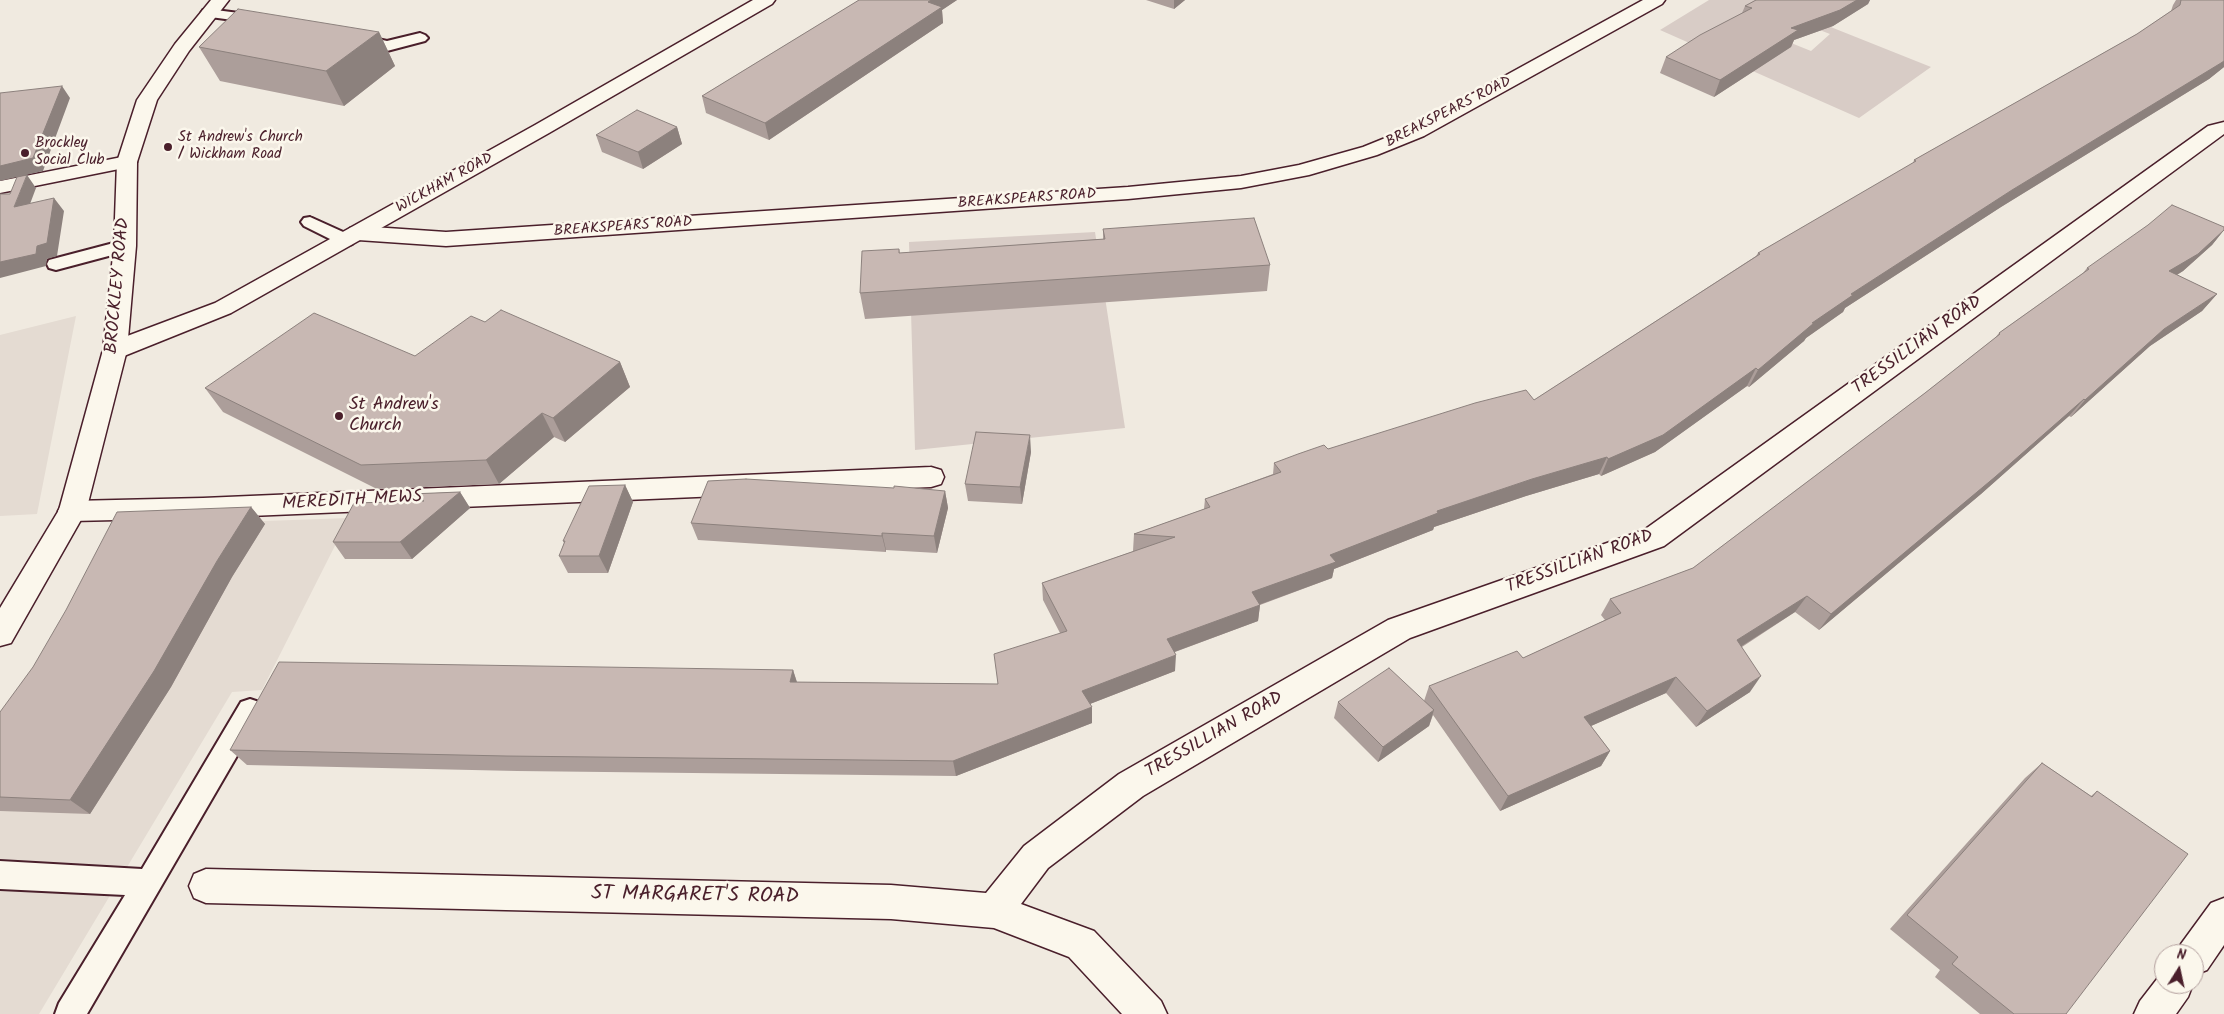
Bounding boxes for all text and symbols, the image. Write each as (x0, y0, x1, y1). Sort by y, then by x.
street label: BREAKSPEARS ROAD (1383, 74, 1515, 152)
place label: St Andrew's Church / Wickham Road (178, 129, 303, 164)
place label: Brockley Social Club (35, 135, 104, 170)
marker: St Andrew's Church / Wickham Road (162, 141, 174, 153)
marker: Brockley Social Club (19, 147, 31, 159)
street label: WICKHAM ROAD (393, 150, 497, 218)
street label: BREAKSPEARS ROAD (957, 186, 1097, 214)
street label: BREAKSPEARS ROAD (553, 214, 693, 242)
street label: BROCKLEY ROAD (102, 217, 136, 355)
street label: TRESSILLIAN ROAD (1849, 292, 1987, 400)
place label: St Andrew's Church (349, 395, 439, 438)
marker: St Andrew's Church (333, 410, 345, 422)
street label: MEREDITH MEWS (281, 488, 423, 516)
street label: TRESSILLIAN ROAD (1503, 526, 1657, 600)
street label: TRESSILLIAN ROAD (1142, 688, 1288, 784)
street label: ST MARGARET'S ROAD (591, 883, 799, 911)
north arrow (2154, 944, 2204, 994)
text: N (2175, 944, 2188, 967)

